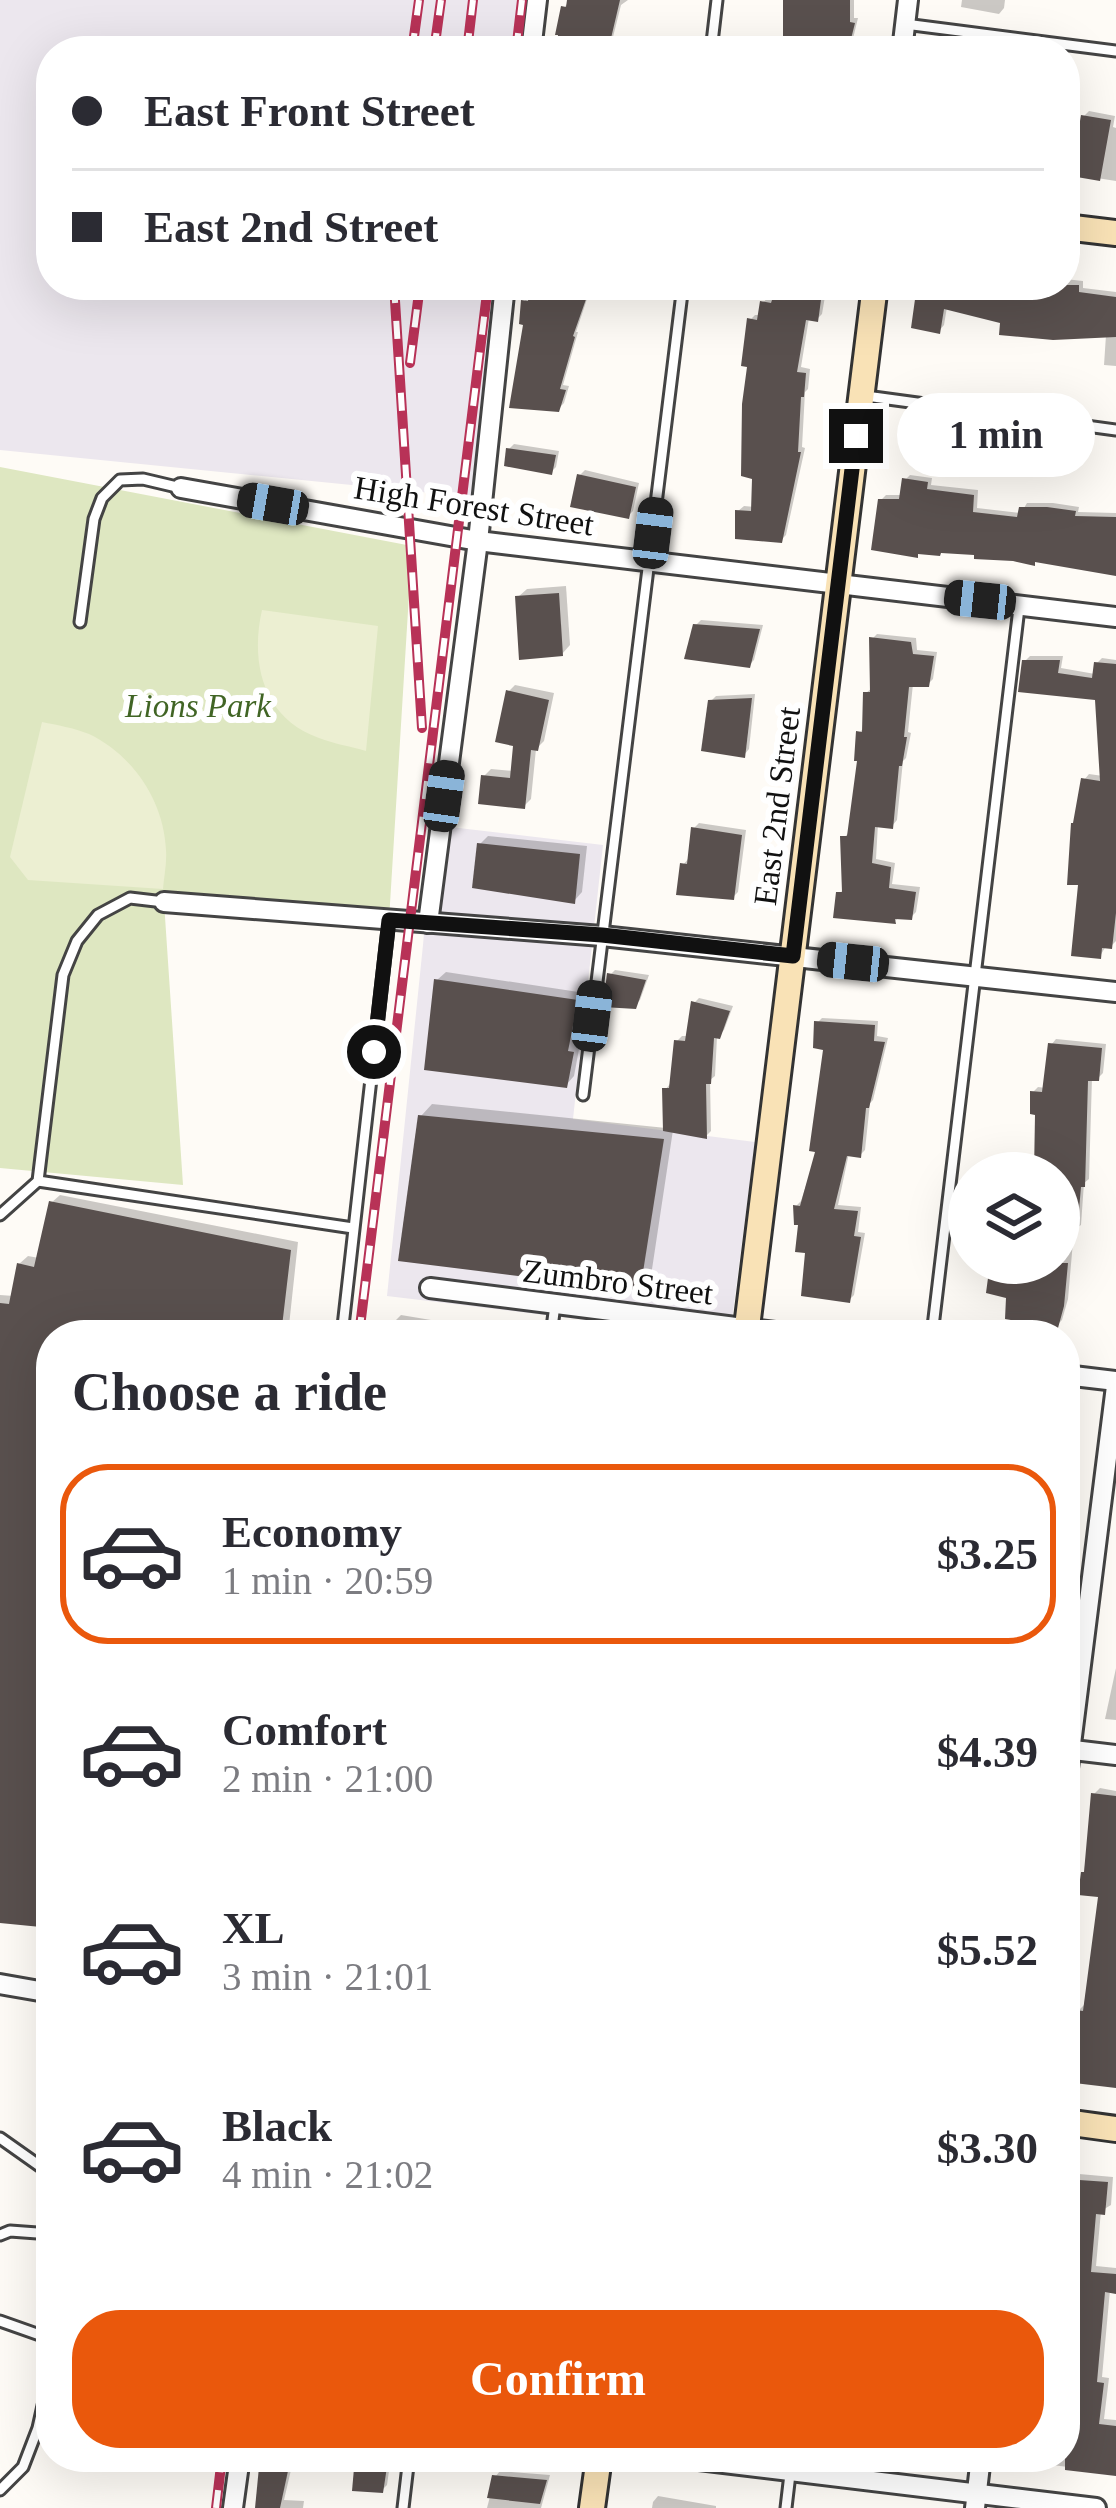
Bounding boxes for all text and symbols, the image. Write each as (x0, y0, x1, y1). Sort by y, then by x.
text: East Front Street (144, 86, 475, 136)
text: East 2nd Street (144, 202, 438, 252)
callout: 1 min (898, 394, 1096, 478)
route end (829, 409, 883, 463)
text: 1 min (949, 413, 1043, 456)
street label: High Forest Street (352, 469, 596, 543)
car (234, 480, 312, 528)
car (631, 495, 675, 571)
car (942, 578, 1018, 622)
park label: Lions Park (124, 688, 272, 724)
street label: East 2nd Street (747, 705, 807, 907)
car (421, 758, 467, 834)
car (815, 940, 891, 984)
car (570, 978, 614, 1054)
route start (347, 1025, 401, 1079)
map controls (948, 1152, 1080, 1284)
button: layers (948, 1152, 1080, 1284)
street label: Zumbro Street (521, 1252, 715, 1312)
text: Choose a ride (72, 1362, 387, 1422)
icon: car (78, 1500, 186, 1608)
text: Economy (222, 1507, 402, 1557)
text: $3.25 (937, 1529, 1038, 1579)
text: 1 min · 20:59 (222, 1559, 433, 1602)
icon: car (78, 1698, 186, 1806)
text: Comfort (222, 1705, 387, 1755)
text: $4.39 (937, 1727, 1038, 1777)
text: 2 min · 21:00 (222, 1757, 433, 1800)
icon: car (78, 1896, 186, 2004)
text: XL (222, 1903, 285, 1953)
text: $5.52 (937, 1925, 1038, 1975)
text: 3 min · 21:01 (222, 1955, 433, 1998)
icon: car (78, 2094, 186, 2202)
text: Black (222, 2101, 332, 2151)
text: $3.30 (937, 2123, 1038, 2173)
text: 4 min · 21:02 (222, 2153, 433, 2196)
button: Confirm (72, 2310, 1044, 2448)

